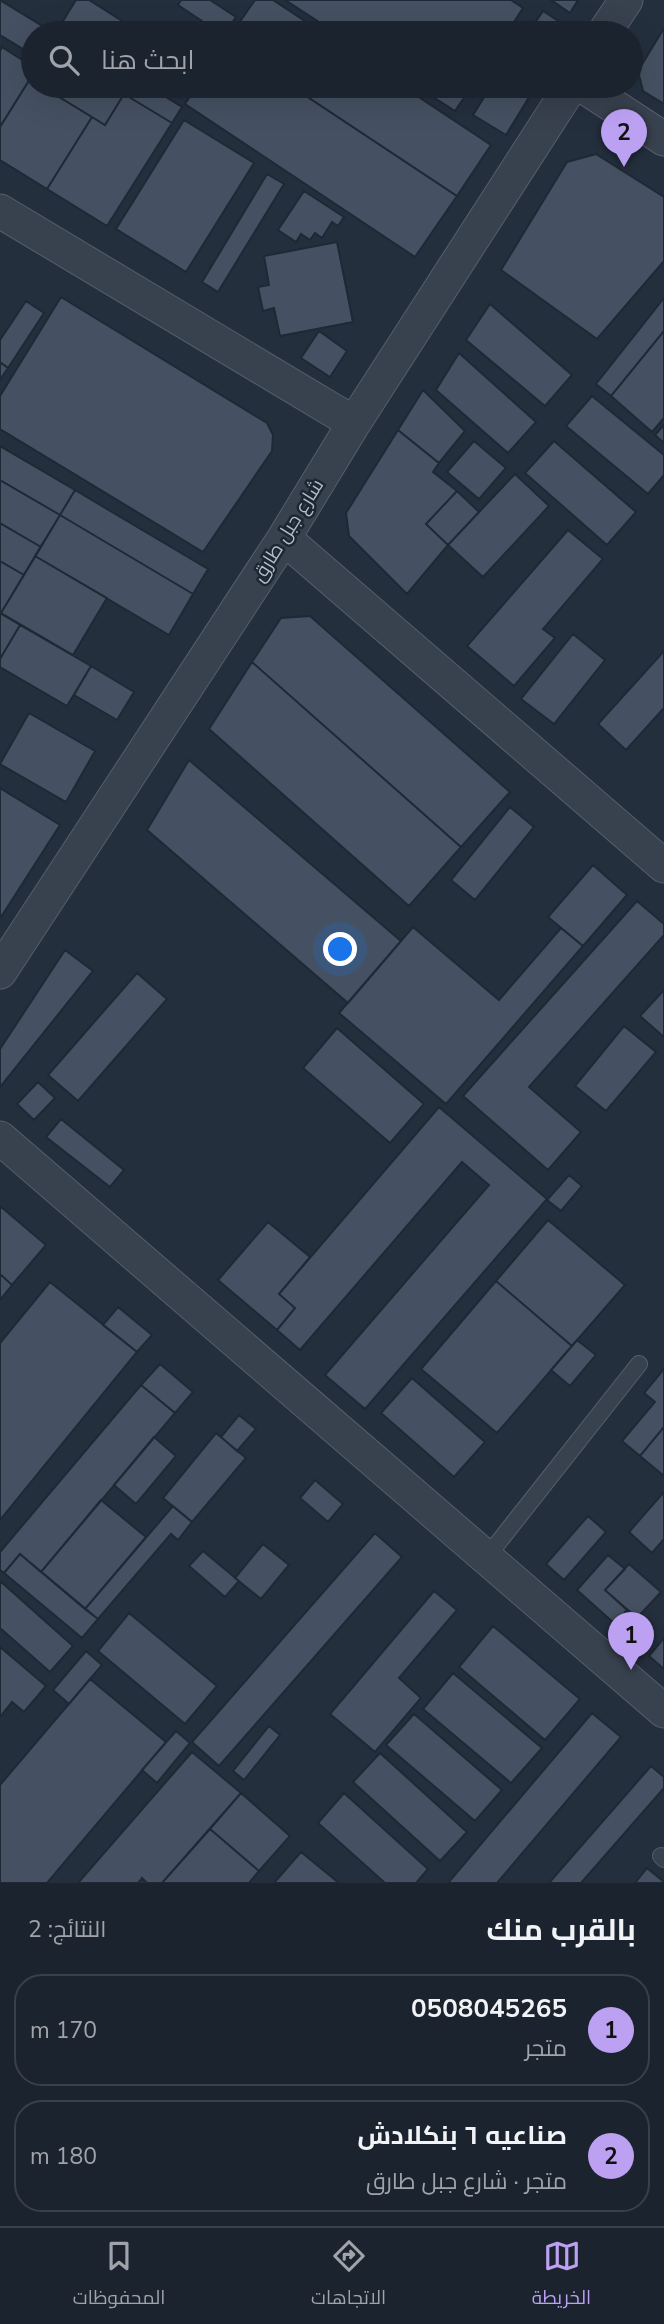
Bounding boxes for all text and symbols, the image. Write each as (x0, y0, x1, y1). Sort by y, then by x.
search box (21, 21, 643, 98)
icon: search (45, 41, 83, 79)
text: ابحث هنا (101, 43, 195, 78)
pin: 2 (601, 109, 647, 167)
street label: شارع جبل طارق (246, 474, 330, 587)
your location (323, 932, 357, 966)
pin: 1 (608, 1612, 654, 1670)
text: بالقرب منك (486, 1910, 636, 1951)
text: النتائج: 2 (28, 1914, 106, 1945)
text: 0508045265 (411, 1991, 567, 2026)
text: 170 m (30, 2015, 97, 2046)
text: 1 (604, 2015, 618, 2046)
text: متجر (525, 2033, 567, 2064)
text: صناعيه ٦ بنكلادش (357, 2118, 567, 2153)
text: 180 m (30, 2141, 97, 2172)
text: 2 (604, 2141, 618, 2172)
text: متجر · شارع جبل طارق (366, 2166, 567, 2197)
tab: المحفوظات (73, 2237, 165, 2315)
tab: الاتجاهات (311, 2237, 386, 2315)
tab: الخريطة (532, 2237, 591, 2315)

